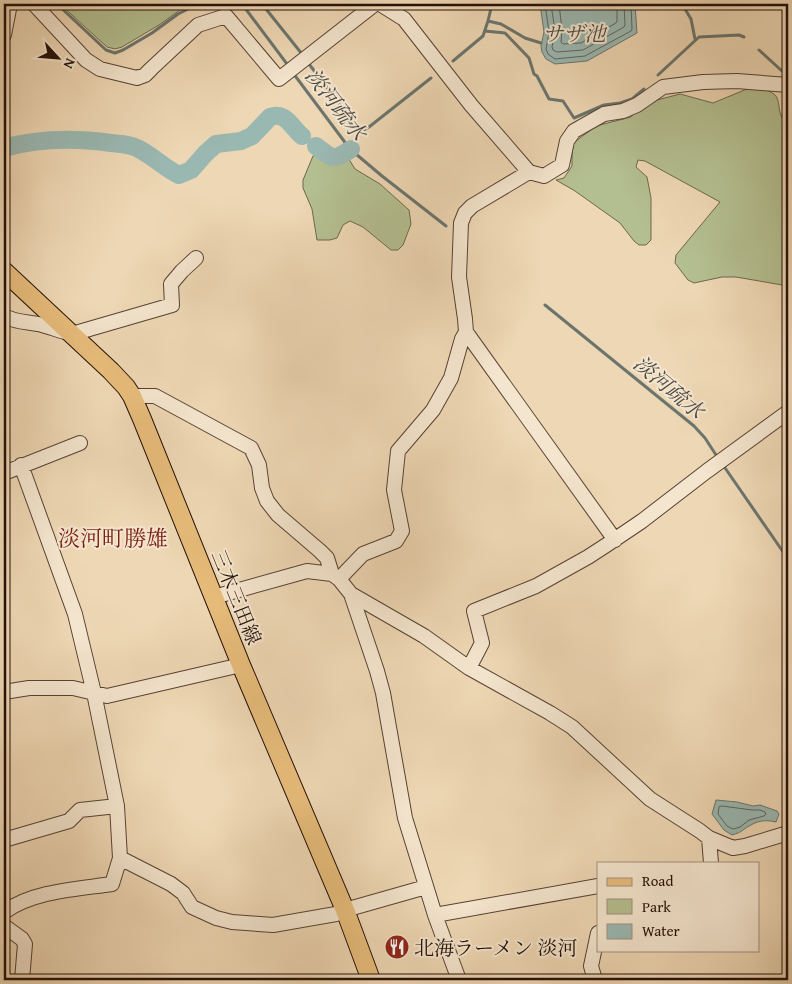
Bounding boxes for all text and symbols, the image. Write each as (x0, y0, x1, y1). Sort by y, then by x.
water label: サザ池 (543, 18, 607, 49)
north arrow (32, 32, 82, 82)
text: N (58, 55, 81, 73)
water label: 淡河疏水 (298, 61, 375, 148)
water label: 淡河疏水 (627, 348, 713, 427)
district label: 淡河町勝雄 (58, 522, 168, 554)
street label: 三木三田線 (205, 545, 269, 649)
legend (597, 862, 760, 952)
text: Road (642, 870, 673, 891)
text: Park (642, 896, 671, 917)
text: Water (642, 920, 680, 941)
place label: 北海ラーメン 淡河 (414, 933, 577, 962)
restaurant icon: 北海ラーメン 淡河 (384, 934, 410, 960)

